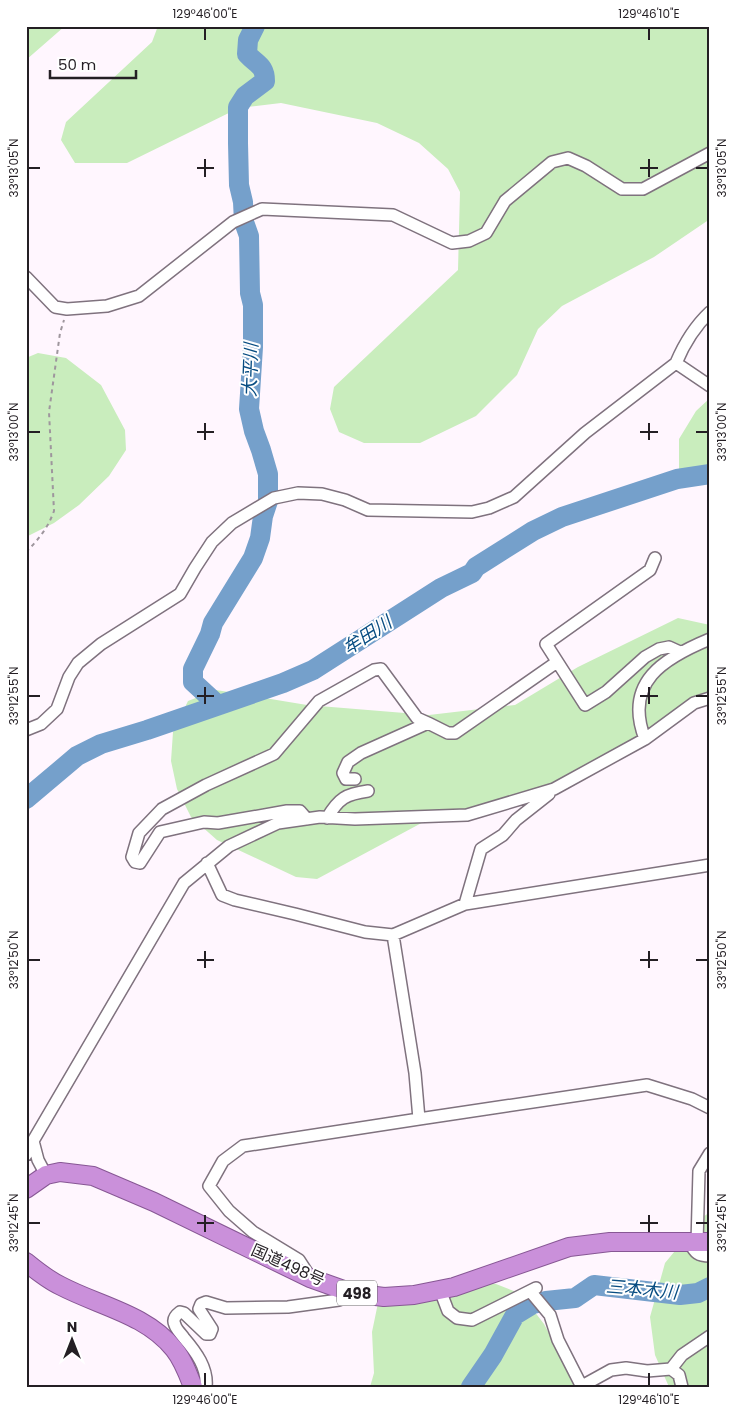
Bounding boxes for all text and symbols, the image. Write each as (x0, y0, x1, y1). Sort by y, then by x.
text: 129°46'00"E (172, 5, 238, 22)
text: 129°46'10"E (618, 5, 680, 22)
scale bar (50, 48, 136, 80)
text: 50 m (58, 54, 96, 75)
text: 33°13'05"N (5, 139, 22, 197)
text: 33°13'05"N (713, 139, 730, 197)
water label: 大平川 (237, 341, 264, 397)
text: 33°13'00"N (5, 403, 22, 461)
text: 33°13'00"N (713, 403, 730, 461)
water label: 牟田川 (338, 609, 398, 660)
text: 33°12'55"N (5, 667, 22, 725)
text: 33°12'55"N (713, 667, 730, 725)
text: 33°12'50"N (5, 931, 22, 989)
text: 33°12'50"N (713, 931, 730, 989)
text: 33°12'45"N (5, 1194, 22, 1252)
text: 33°12'45"N (713, 1194, 730, 1252)
street label: 国道498号 (248, 1239, 328, 1291)
water label: 三本木川 (605, 1273, 681, 1305)
road number: 498 (337, 1280, 377, 1306)
north arrow (48, 1316, 98, 1366)
text: N (67, 1317, 77, 1337)
text: 129°46'00"E (172, 1391, 238, 1408)
text: 129°46'10"E (618, 1391, 680, 1408)

